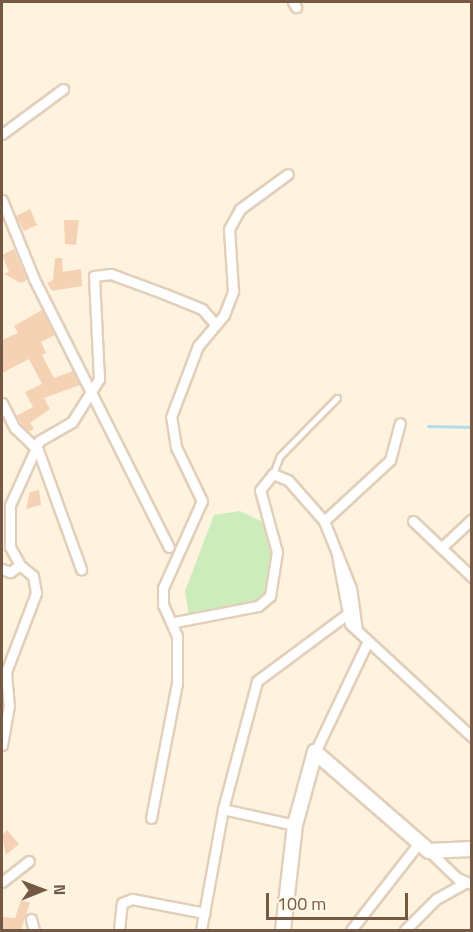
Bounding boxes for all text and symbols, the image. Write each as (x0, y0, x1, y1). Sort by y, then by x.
north arrow (12, 860, 72, 920)
scale bar (269, 881, 412, 919)
text: N (48, 884, 72, 895)
text: 100 m (277, 890, 326, 917)

